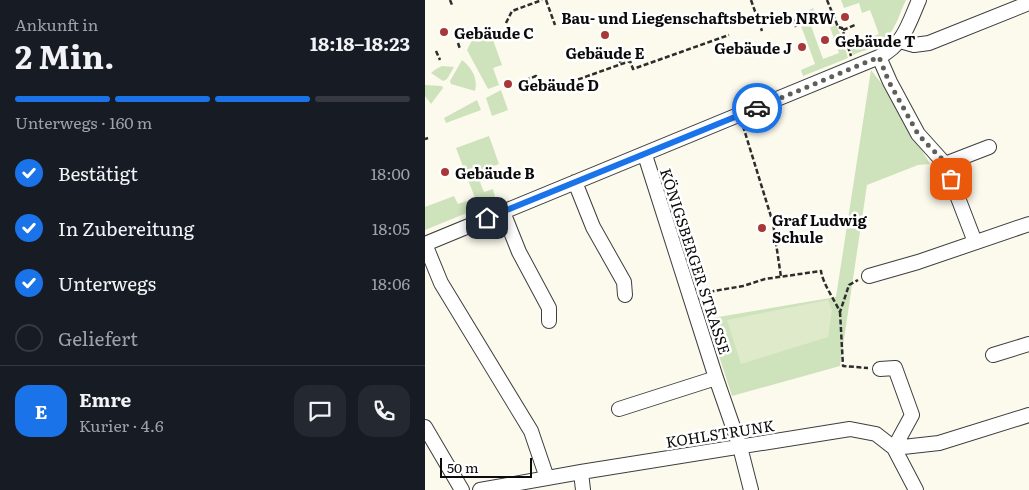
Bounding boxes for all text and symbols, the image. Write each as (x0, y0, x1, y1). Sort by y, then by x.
place label: Bau- und Liegenschaftsbetrieb NRW (561, 6, 835, 29)
marker: Bau- und Liegenschaftsbetrieb NRW (839, 11, 851, 23)
text: Ankunft in (15, 12, 98, 36)
place label: Gebäude C (454, 21, 534, 44)
marker: Gebäude C (438, 26, 450, 38)
text: 18:18–18:23 (310, 29, 410, 57)
marker: Gebäude E (599, 29, 611, 41)
place label: Gebäude T (835, 29, 915, 52)
text: 2 Min. (15, 31, 114, 79)
marker: Gebäude T (819, 34, 831, 46)
place label: Gebäude J (714, 36, 792, 59)
place label: Gebäude E (565, 41, 645, 64)
marker: Gebäude J (796, 41, 808, 53)
place label: Gebäude D (518, 73, 599, 96)
marker: Gebäude D (502, 78, 514, 90)
courier (732, 83, 782, 133)
icon: car (743, 94, 771, 122)
text: Unterwegs · 160 m (15, 110, 152, 134)
pin (930, 158, 972, 200)
icon: check (15, 159, 43, 187)
text: Bestätigt (58, 159, 138, 187)
text: 18:00 (371, 161, 410, 185)
place label: Gebäude B (455, 161, 535, 184)
street label: KÖNIGSBERGER STRASSE (655, 165, 737, 357)
icon: bag (937, 165, 965, 193)
marker: Gebäude B (439, 166, 451, 178)
pin (466, 197, 508, 239)
icon: home (473, 204, 501, 232)
place label: Graf Ludwig Schule (772, 208, 868, 248)
icon: check (15, 214, 43, 242)
text: In Zubereitung (58, 214, 194, 242)
text: 18:05 (372, 216, 410, 240)
marker: Graf Ludwig Schule (756, 222, 768, 234)
icon: check (15, 269, 43, 297)
text: Unterwegs (58, 269, 156, 297)
text: 18:06 (372, 271, 410, 295)
text: Geliefert (58, 324, 138, 352)
text: Emre (79, 385, 131, 413)
button: chat (294, 385, 346, 437)
button: phone (358, 385, 410, 437)
text: E (35, 397, 47, 425)
text: Kurier · 4.6 (79, 413, 164, 437)
street label: KOHLSTRUNK (664, 413, 777, 453)
scale bar (440, 455, 533, 478)
text: 50 m (447, 457, 479, 477)

